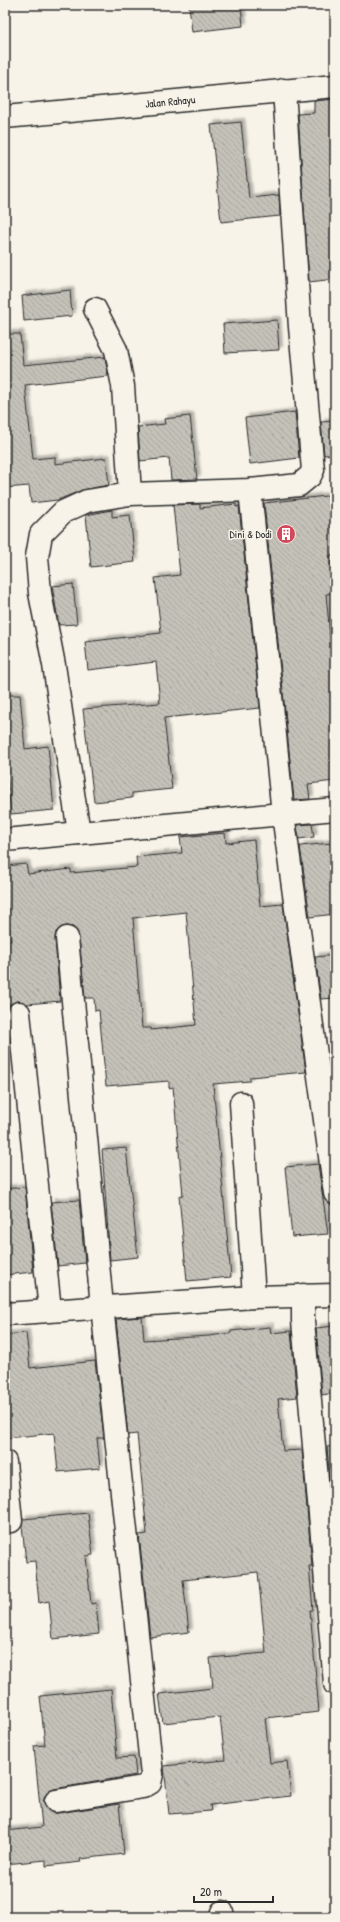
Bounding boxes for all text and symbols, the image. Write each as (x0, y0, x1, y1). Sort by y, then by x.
street label: Jalan Rahayu (144, 92, 197, 111)
building icon: Dini & Dodi (275, 523, 297, 545)
place label: Dini & Dodi (230, 527, 272, 541)
scale bar (194, 1878, 273, 1904)
text: 20 m (200, 1883, 222, 1900)

